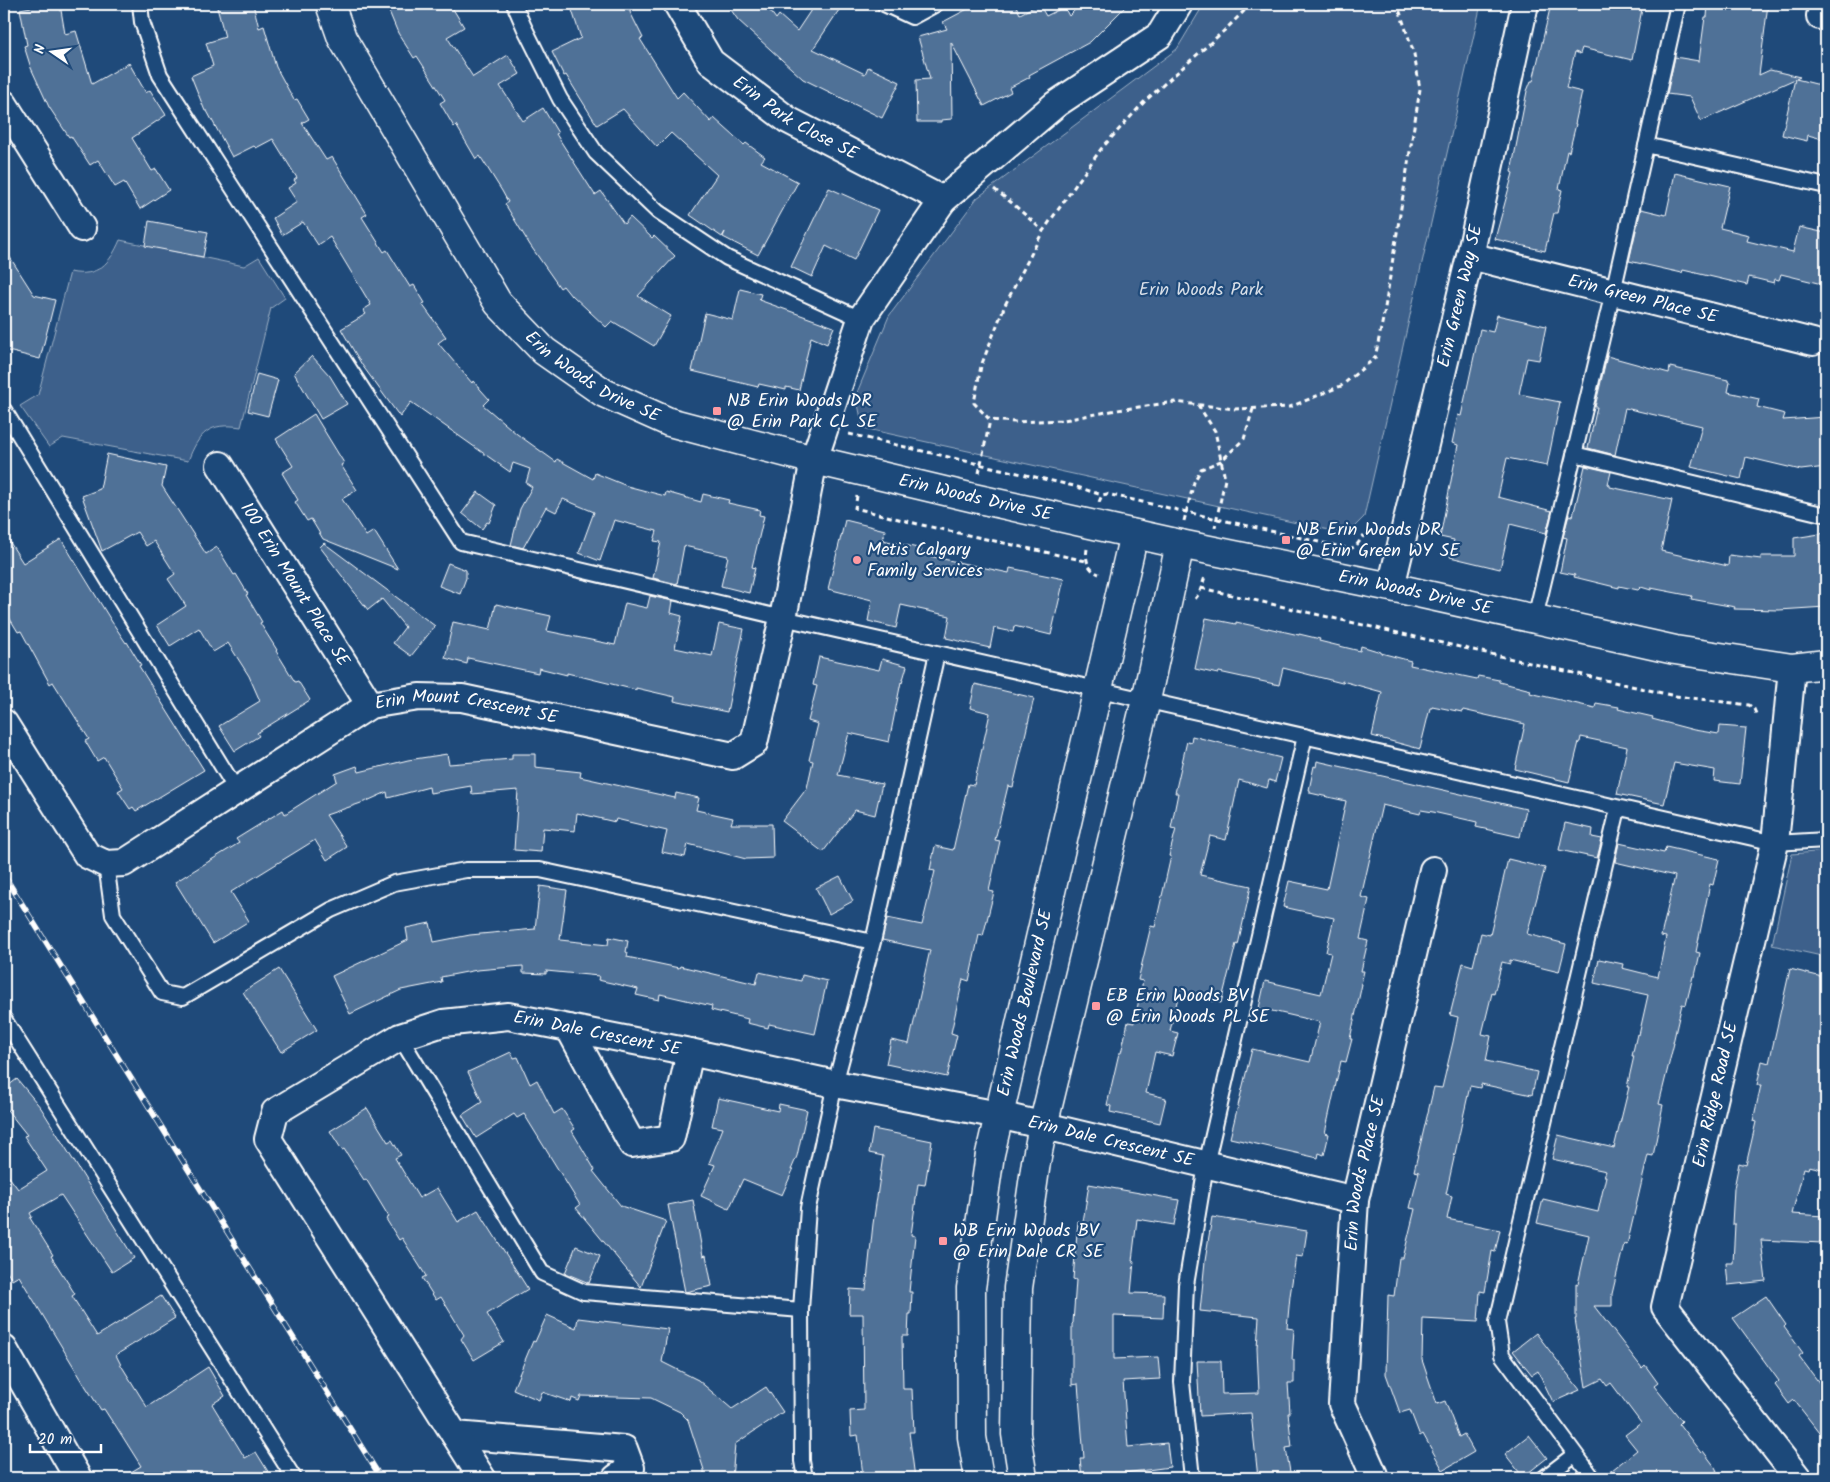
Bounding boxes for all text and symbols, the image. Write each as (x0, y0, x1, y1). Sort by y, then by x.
north arrow (28, 28, 78, 78)
text: N (29, 42, 52, 56)
street label: Erin Park Close SE (726, 68, 864, 169)
street label: Erin Green Way SE (1429, 222, 1491, 371)
street label: Erin Green Place SE (1565, 267, 1721, 332)
park label: Erin Woods Park (1139, 276, 1264, 305)
street label: Erin Woods Drive SE (517, 324, 665, 431)
place label: NB Erin Woods DR @ Erin Park CL SE (727, 387, 877, 437)
marker: NB Erin Woods DR @ Erin Park CL SE (711, 405, 723, 417)
street label: Erin Woods Drive SE (896, 466, 1055, 530)
street label: 100 Erin Mount Place SE (232, 497, 357, 673)
place label: NB Erin Woods DR @ Erin Green WY SE (1296, 516, 1460, 566)
marker: NB Erin Woods DR @ Erin Green WY SE (1280, 534, 1292, 546)
place label: Metis Calgary Family Services (867, 536, 983, 586)
marker: Metis Calgary Family Services (851, 554, 863, 566)
street label: Erin Woods Drive SE (1336, 562, 1495, 624)
street label: Erin Mount Crescent SE (373, 682, 561, 733)
street label: Erin Woods Boulevard SE (989, 906, 1061, 1099)
place label: EB Erin Woods BV @ Erin Woods PL SE (1106, 982, 1270, 1032)
marker: EB Erin Woods BV @ Erin Woods PL SE (1090, 1000, 1102, 1012)
street label: Erin Dale Crescent SE (511, 1003, 684, 1064)
street label: Erin Ridge Road SE (1685, 1019, 1747, 1171)
street label: Erin Woods Place SE (1337, 1092, 1394, 1252)
street label: Erin Dale Crescent SE (1025, 1108, 1197, 1176)
place label: WB Erin Woods BV @ Erin Dale CR SE (953, 1217, 1104, 1267)
marker: WB Erin Woods BV @ Erin Dale CR SE (937, 1235, 949, 1247)
scale bar (30, 1422, 101, 1454)
text: 20 m (38, 1428, 72, 1452)

